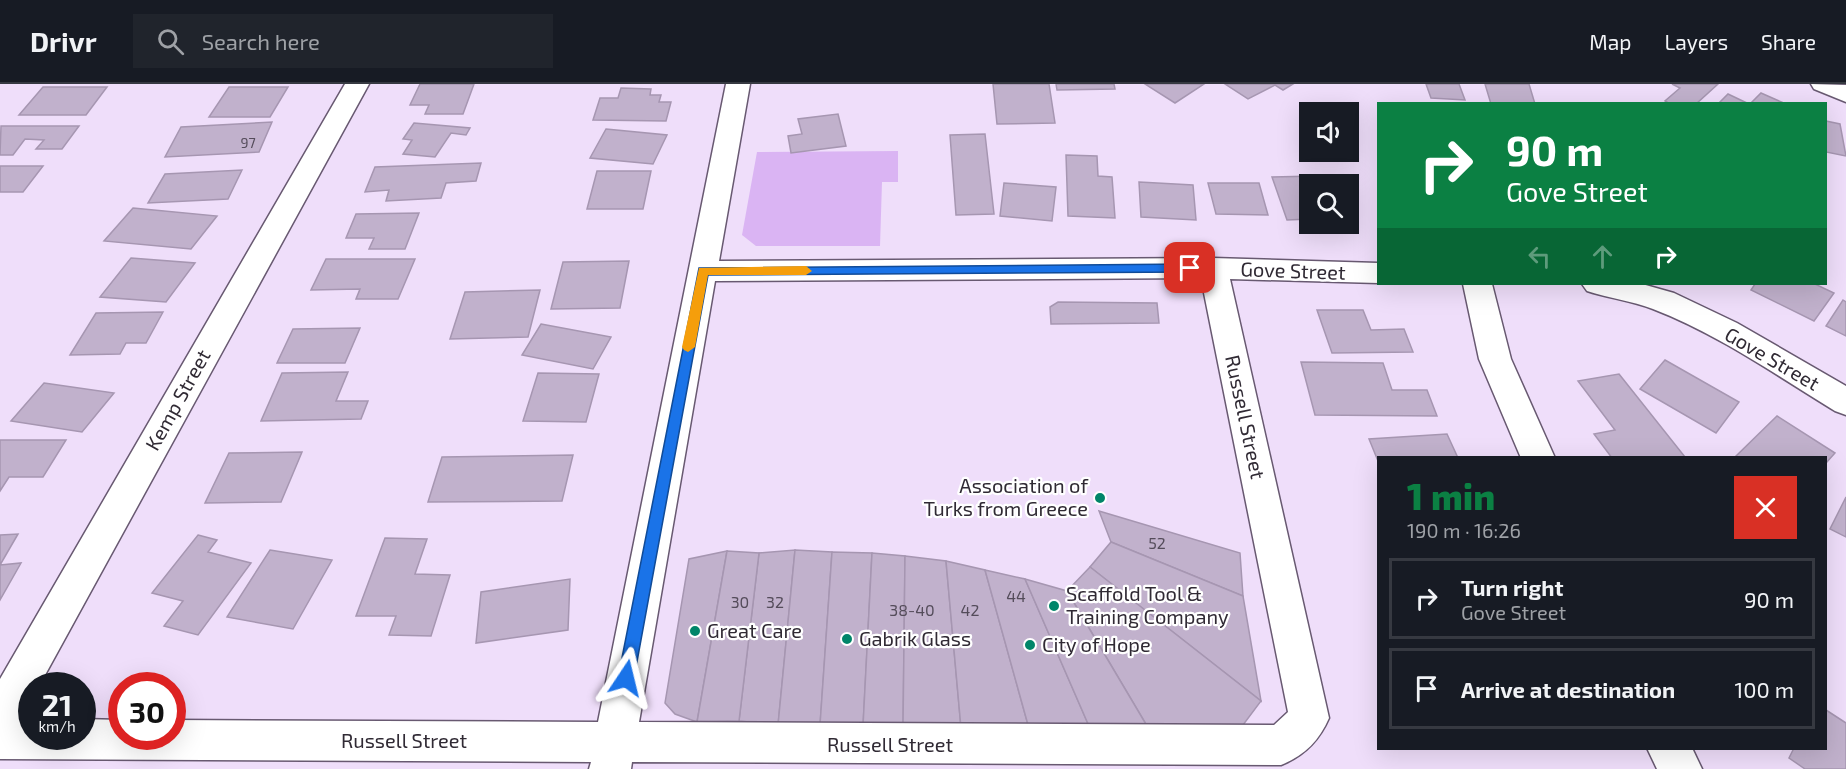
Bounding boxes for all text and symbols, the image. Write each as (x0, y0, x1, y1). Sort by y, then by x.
search box (133, 14, 553, 68)
text: Drivr (30, 24, 97, 58)
icon: search (154, 25, 187, 58)
text: Search here (202, 28, 320, 54)
text: Map (1589, 29, 1631, 54)
text: Layers (1664, 29, 1728, 54)
text: Share (1761, 29, 1816, 54)
map controls (1299, 102, 1359, 234)
button: sound (1299, 102, 1359, 162)
text: 90 m (1506, 124, 1603, 174)
icon: right (1407, 126, 1485, 204)
house number: 97 (240, 134, 256, 151)
button: search (1299, 174, 1359, 234)
text: Gove Street (1506, 175, 1648, 207)
icon: left (1523, 240, 1556, 273)
icon: ahead (1586, 240, 1619, 273)
icon: right (1649, 240, 1682, 273)
pin (1164, 242, 1215, 293)
icon: arrive (1173, 251, 1206, 284)
street label: Gove Street (1240, 256, 1346, 284)
street label: Gove Street (1721, 321, 1824, 395)
street label: Kemp Street (140, 345, 215, 454)
street label: Russell Street (1221, 353, 1271, 481)
place label: Association of Turks from Greece (923, 473, 1088, 520)
text: 1 min (1407, 474, 1495, 517)
button: close (1734, 476, 1797, 539)
marker: Association of Turks from Greece (1093, 491, 1107, 505)
text: 190 m · 16:26 (1407, 518, 1521, 542)
house number: 52 (1148, 533, 1166, 552)
text: Turn right (1461, 574, 1563, 600)
place label: Scaffold Tool & Training Company (1066, 581, 1229, 628)
icon: right (1410, 582, 1443, 615)
house number: 44 (1006, 586, 1026, 605)
text: 90 m (1744, 586, 1794, 612)
house number: 30 (731, 592, 749, 611)
house number: 32 (766, 592, 784, 611)
marker: Scaffold Tool & Training Company (1047, 599, 1061, 613)
house number: 38-40 (889, 600, 935, 619)
house number: 42 (961, 600, 979, 619)
text: Gove Street (1461, 600, 1566, 624)
place label: Great Care (707, 618, 802, 642)
marker: Great Care (688, 624, 702, 638)
place label: Gabrik Glass (859, 626, 971, 650)
marker: Gabrik Glass (840, 632, 854, 646)
place label: City of Hope (1042, 632, 1151, 656)
marker: City of Hope (1023, 638, 1037, 652)
position arrow (594, 646, 658, 710)
speed limit sign: 30 (108, 672, 186, 750)
icon: arrive (1410, 672, 1443, 705)
text: Arrive at destination (1461, 676, 1675, 702)
text: 100 m (1735, 676, 1794, 702)
text: 21 (42, 686, 72, 722)
text: km/h (38, 717, 76, 735)
street label: Russell Street (341, 728, 467, 752)
street label: Russell Street (827, 732, 953, 756)

